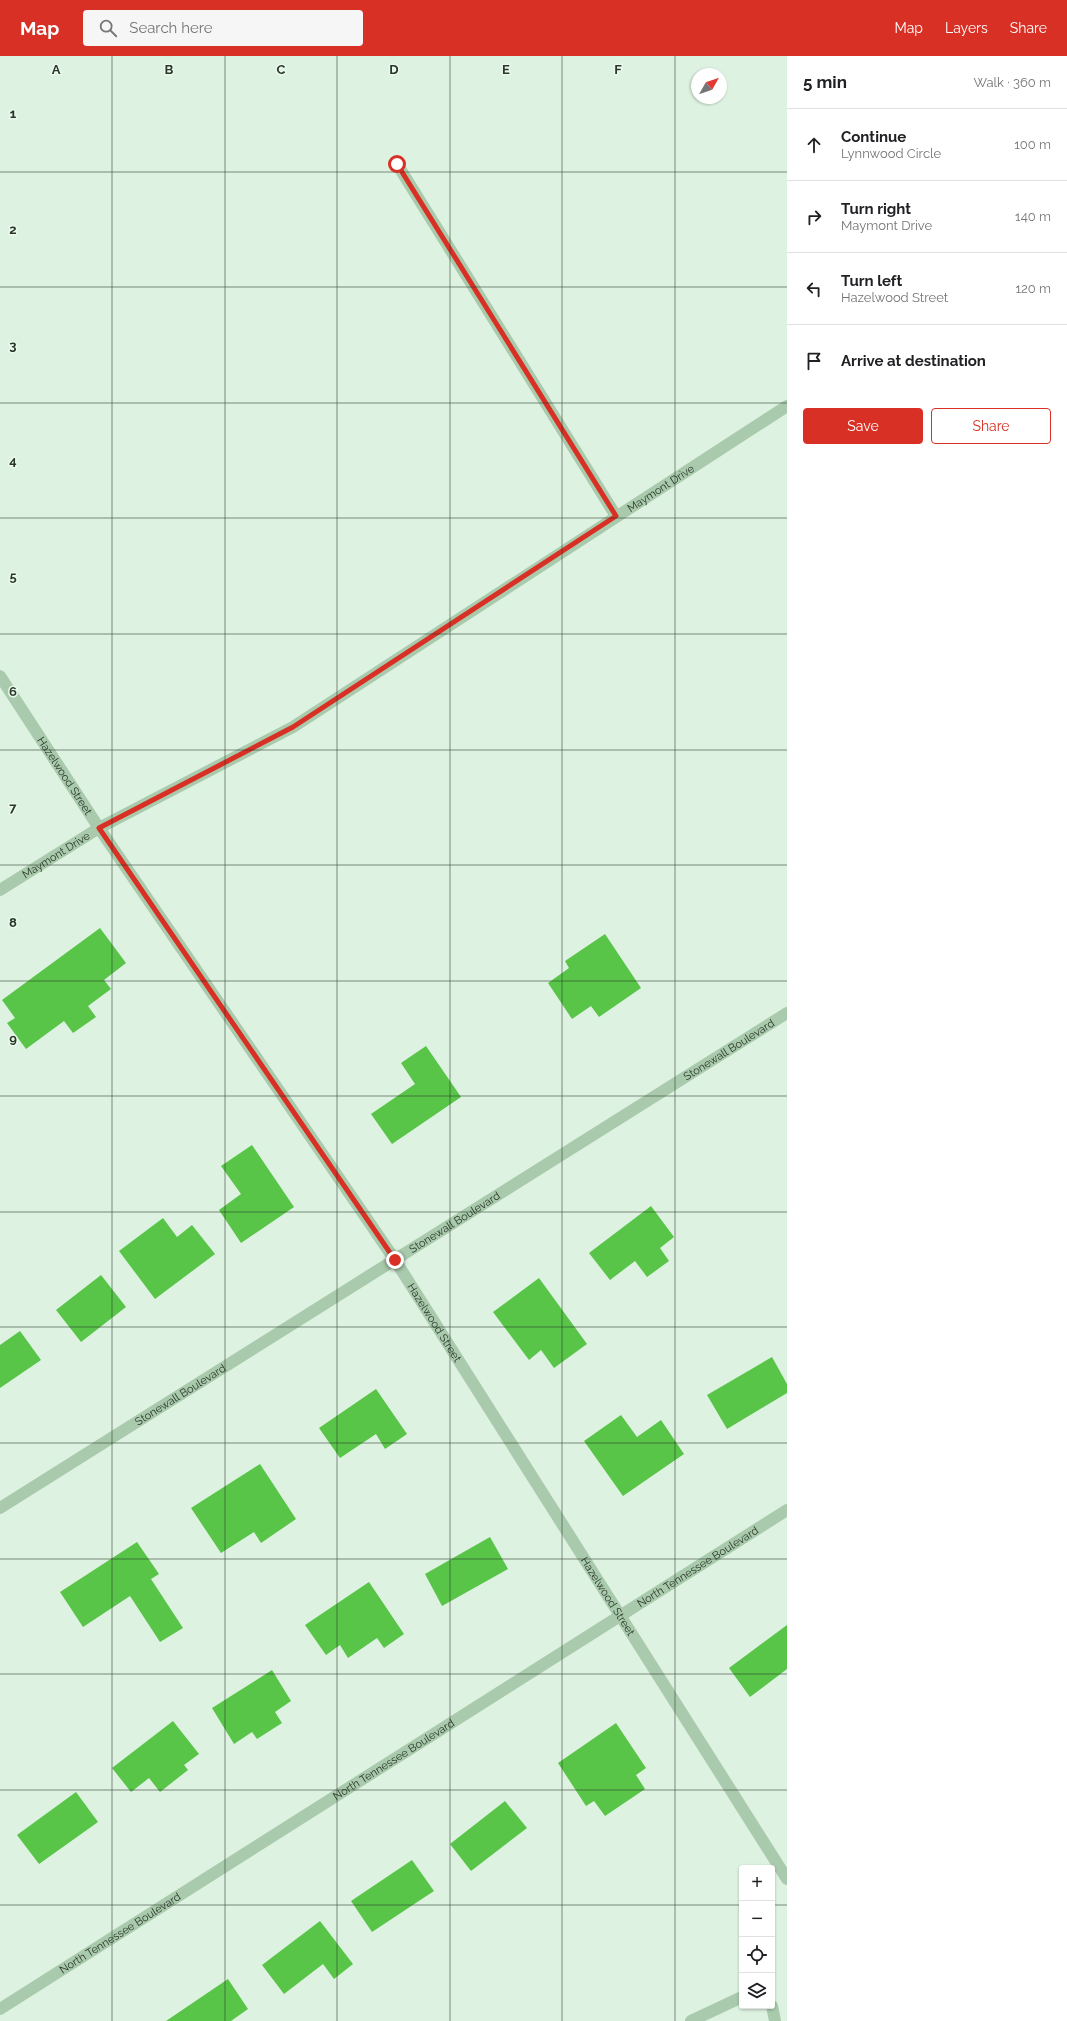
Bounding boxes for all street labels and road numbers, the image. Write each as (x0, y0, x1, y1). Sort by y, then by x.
street label: Maymont Drive (625, 462, 697, 515)
street label: Hazelwood Street (34, 734, 95, 818)
street label: Maymont Drive (20, 829, 93, 881)
street label: Stonewall Boulevard (681, 1017, 777, 1083)
street label: Stonewall Boulevard (407, 1189, 503, 1256)
street label: Hazelwood Street (404, 1281, 464, 1365)
street label: Stonewall Boulevard (133, 1362, 229, 1428)
street label: North Tennessee Boulevard (635, 1524, 761, 1610)
street label: Hazelwood Street (578, 1555, 637, 1638)
street label: North Tennessee Boulevard (331, 1717, 457, 1803)
street label: North Tennessee Boulevard (57, 1890, 183, 1977)

